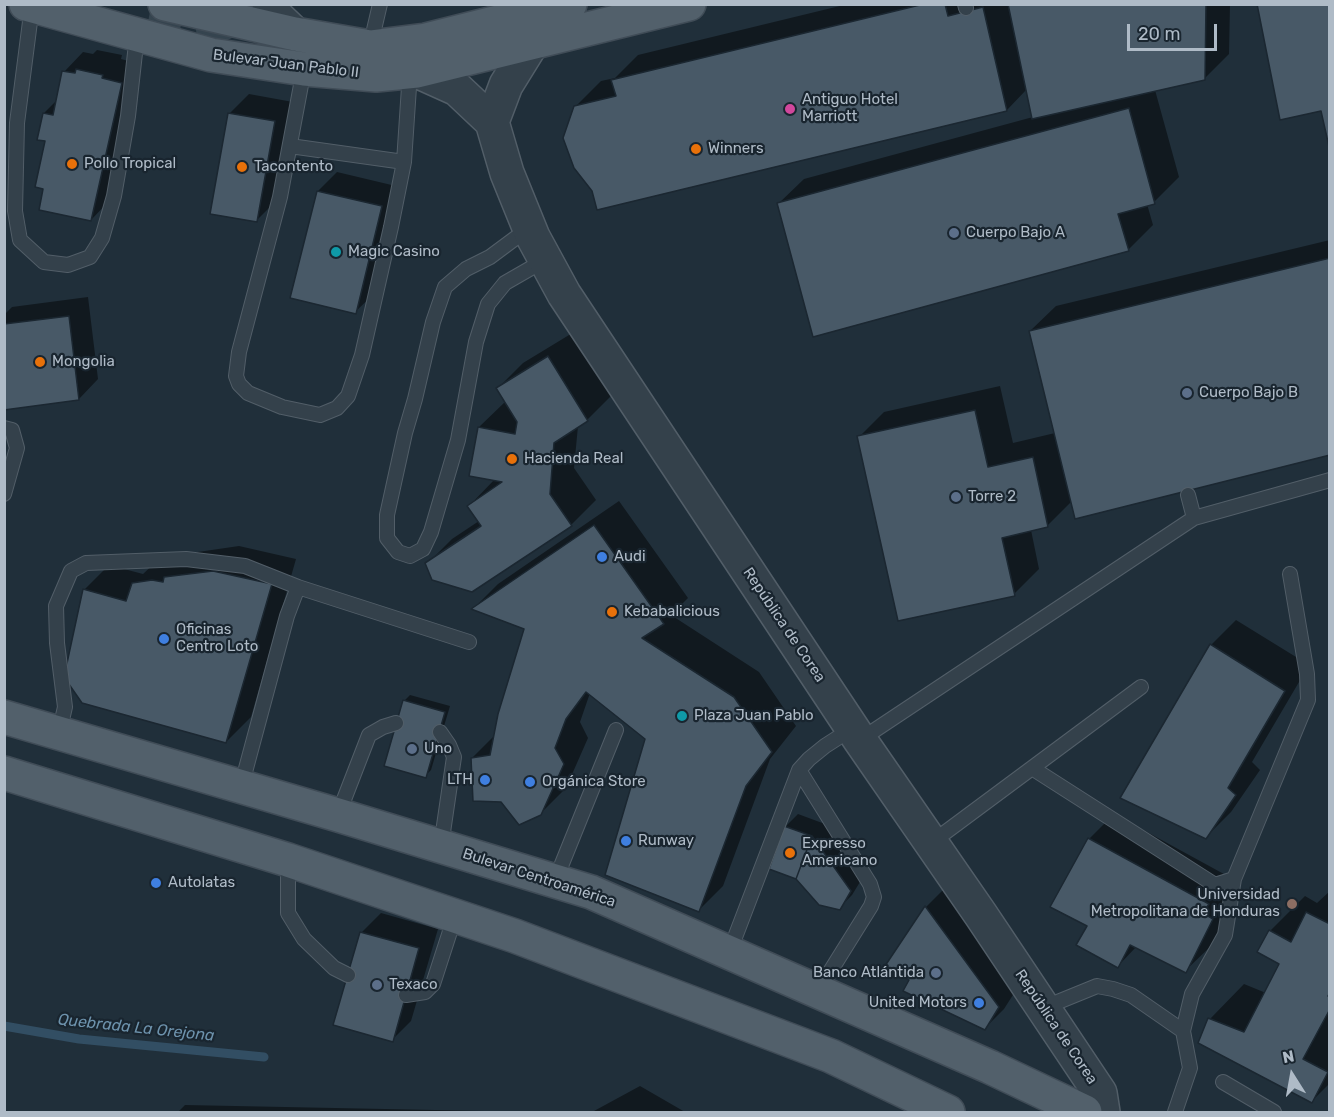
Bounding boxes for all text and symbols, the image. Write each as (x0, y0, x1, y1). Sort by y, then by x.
scale bar (1130, 12, 1220, 50)
text: 20 m (1138, 23, 1180, 45)
street label: Bulevar Juan Pablo II (212, 46, 360, 82)
place label: Antiguo Hotel Marriott (802, 91, 898, 126)
marker: Antiguo Hotel Marriott (783, 102, 797, 116)
place label: Winners (708, 140, 764, 158)
marker: Winners (689, 142, 703, 156)
place label: Pollo Tropical (84, 155, 176, 173)
marker: Pollo Tropical (65, 157, 79, 171)
place label: Tacontento (254, 158, 333, 176)
marker: Tacontento (235, 160, 249, 174)
place label: Cuerpo Bajo A (966, 224, 1065, 242)
marker: Cuerpo Bajo A (947, 226, 961, 240)
place label: Magic Casino (348, 243, 440, 261)
marker: Magic Casino (329, 245, 343, 259)
place label: Mongolia (52, 353, 115, 371)
marker: Mongolia (33, 355, 47, 369)
place label: Cuerpo Bajo B (1199, 384, 1298, 402)
marker: Cuerpo Bajo B (1180, 386, 1194, 400)
place label: Hacienda Real (524, 450, 623, 468)
marker: Hacienda Real (505, 452, 519, 466)
place label: Torre 2 (968, 488, 1016, 506)
marker: Torre 2 (949, 490, 963, 504)
place label: Audi (614, 548, 646, 566)
marker: Audi (595, 550, 609, 564)
street label: República de Corea (739, 564, 829, 686)
place label: Kebabalicious (624, 603, 720, 621)
marker: Kebabalicious (605, 605, 619, 619)
place label: Oficinas Centro Loto (176, 621, 258, 656)
marker: Oficinas Centro Loto (157, 632, 171, 646)
place label: Plaza Juan Pablo (694, 707, 814, 725)
marker: Plaza Juan Pablo (675, 709, 689, 723)
place label: Uno (424, 740, 452, 758)
marker: Uno (405, 742, 419, 756)
place label: LTH (447, 771, 473, 789)
marker: LTH (478, 773, 492, 787)
place label: Orgánica Store (542, 773, 646, 791)
marker: Orgánica Store (523, 775, 537, 789)
place label: Runway (638, 832, 694, 850)
marker: Runway (619, 834, 633, 848)
place label: Expresso Americano (802, 835, 877, 870)
street label: Bulevar Centroamérica (460, 845, 618, 911)
marker: Expresso Americano (783, 846, 797, 860)
place label: Autolatas (168, 874, 235, 892)
marker: Autolatas (149, 876, 163, 890)
place label: Universidad Metropolitana de Honduras (1091, 886, 1280, 921)
marker: Universidad Metropolitana de Honduras (1285, 897, 1299, 911)
place label: Banco Atlántida (813, 964, 924, 982)
marker: Banco Atlántida (929, 966, 943, 980)
street label: República de Corea (1011, 966, 1101, 1088)
place label: Texaco (389, 976, 438, 994)
marker: Texaco (370, 978, 384, 992)
place label: United Motors (869, 994, 967, 1012)
marker: United Motors (972, 996, 986, 1010)
water label: Quebrada La Orejona (57, 1010, 215, 1046)
north arrow (1262, 1045, 1322, 1105)
text: N (1281, 1046, 1296, 1067)

